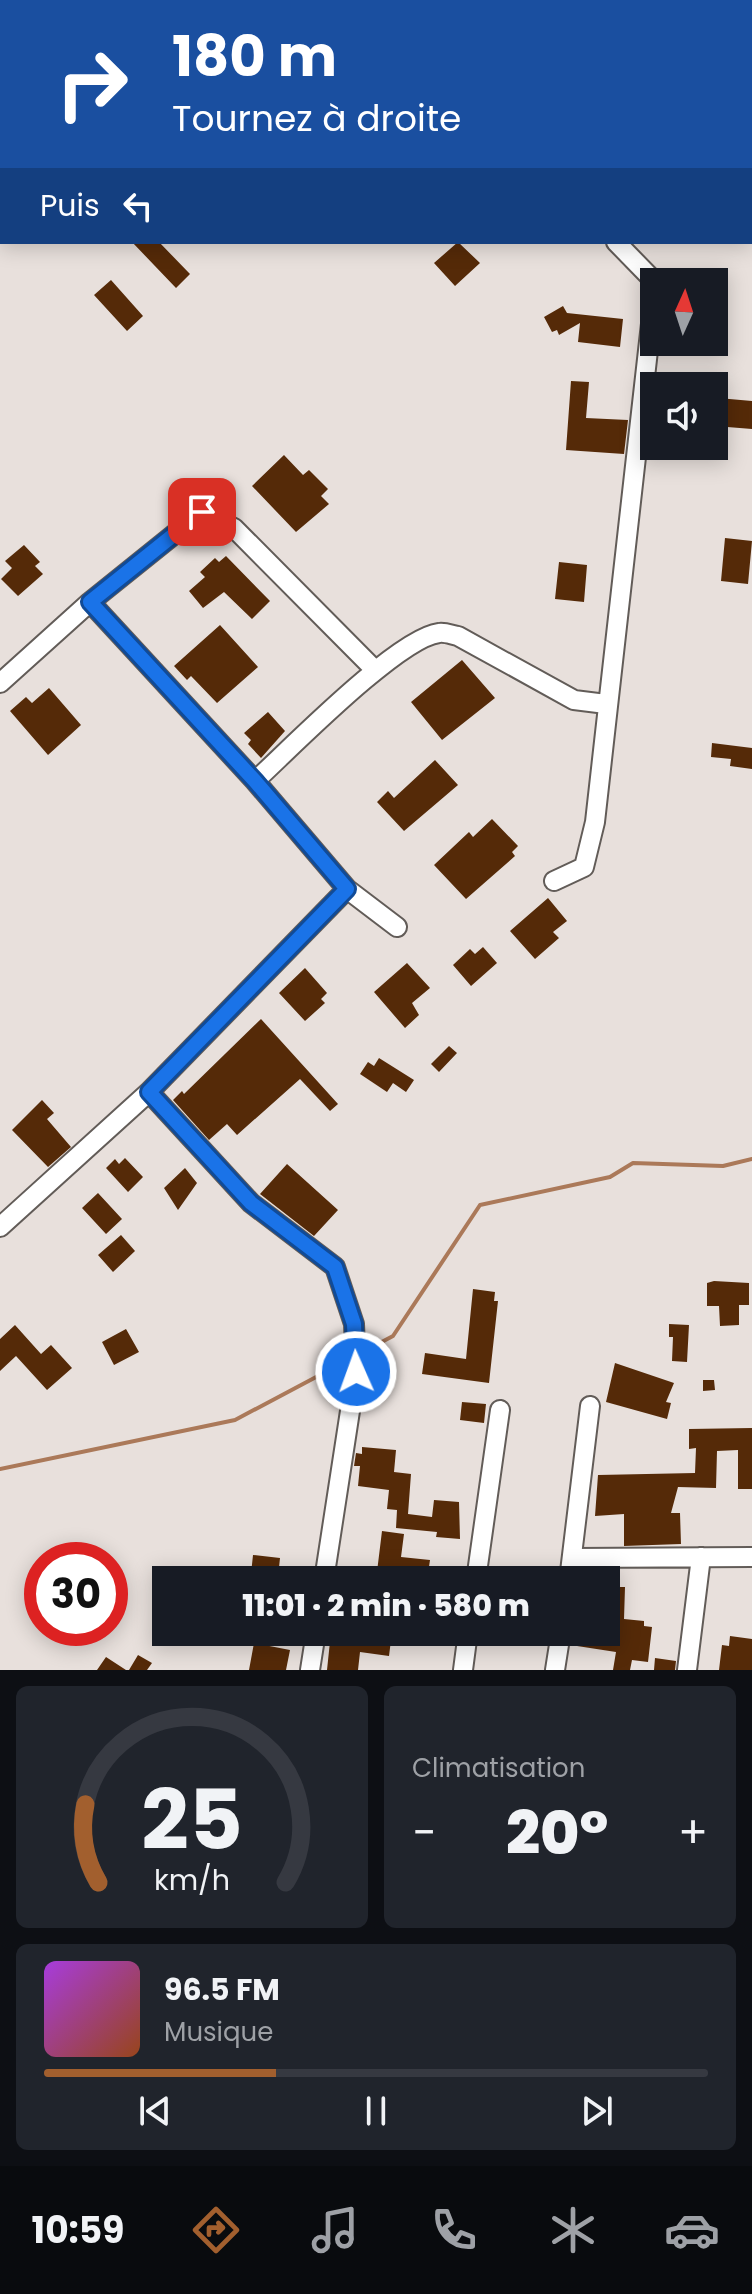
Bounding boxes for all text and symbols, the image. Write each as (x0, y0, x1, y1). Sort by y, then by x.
text: 180 m (172, 17, 337, 96)
icon: right (40, 32, 144, 136)
text: Tournez à droite (172, 93, 461, 144)
text: Puis (40, 184, 100, 227)
icon: left (116, 184, 160, 228)
north arrow (640, 268, 728, 356)
map controls (640, 268, 728, 460)
button: sound (640, 372, 728, 460)
pin (168, 478, 236, 546)
icon: arrive (180, 490, 224, 534)
position arrow (314, 1330, 398, 1414)
speed limit sign: 30 (24, 1542, 128, 1646)
text: 11:01 · 2 min · 580 m (242, 1584, 530, 1627)
text: Climatisation (412, 1750, 585, 1786)
text: 25 (141, 1762, 243, 1878)
text: 20° (506, 1791, 608, 1875)
text: − (412, 1802, 436, 1863)
text: + (678, 1802, 708, 1863)
text: km/h (154, 1860, 230, 1900)
text: 96.5 FM (164, 1968, 280, 2011)
text: Musique (164, 2014, 273, 2050)
icon: previous (133, 2089, 177, 2133)
icon: pause (354, 2089, 398, 2133)
icon: next (575, 2089, 619, 2133)
icon: directions (188, 2202, 244, 2258)
icon: music (307, 2202, 363, 2258)
icon: phone (426, 2202, 482, 2258)
icon: climate (545, 2202, 601, 2258)
icon: car (664, 2202, 720, 2258)
text: 10:59 (32, 2205, 124, 2256)

